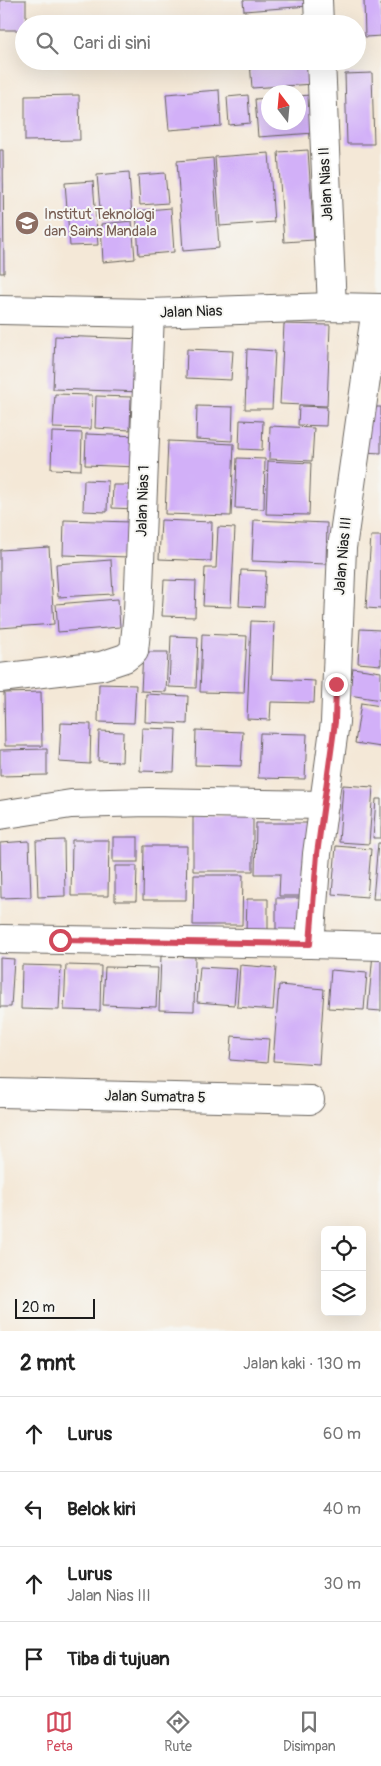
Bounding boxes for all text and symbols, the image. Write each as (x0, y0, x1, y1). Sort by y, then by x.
search box (15, 15, 366, 70)
icon: search (33, 29, 61, 57)
text: Cari di sini (73, 31, 150, 55)
north arrow (261, 85, 306, 130)
street label: Jalan Nias II (315, 146, 337, 222)
place label: Institut Teknologi dan Sains Mandala (44, 205, 157, 241)
school or university icon: Institut Teknologi dan Sains Mandala (14, 210, 40, 236)
street label: Jalan Nias (159, 301, 223, 323)
street label: Jalan Nias 1 (132, 465, 154, 537)
street label: Jalan Nias III (330, 516, 356, 596)
route end (325, 673, 348, 696)
route start (49, 929, 72, 952)
street label: Jalan Sumatra 5 (104, 1087, 206, 1107)
map controls (321, 1226, 366, 1316)
button: locate (321, 1226, 366, 1271)
button: layers (321, 1271, 366, 1316)
scale bar (15, 1296, 95, 1319)
text: 20 m (22, 1299, 55, 1316)
text: 2 mnt (20, 1350, 75, 1377)
text: Jalan kaki · 130 m (243, 1354, 361, 1374)
icon: ahead (20, 1420, 48, 1448)
text: Lurus (67, 1422, 112, 1446)
text: 60 m (323, 1424, 361, 1444)
icon: left (20, 1495, 48, 1523)
text: Belok kiri (67, 1497, 135, 1521)
text: 40 m (323, 1499, 361, 1519)
text: Lurus (67, 1562, 112, 1586)
icon: ahead (20, 1570, 48, 1598)
text: 30 m (323, 1574, 361, 1594)
text: Jalan Nias III (67, 1586, 151, 1606)
icon: arrive (20, 1645, 48, 1673)
text: Tiba di tujuan (67, 1647, 170, 1671)
tab: Peta (45, 1708, 73, 1755)
tab: Rute (164, 1708, 192, 1755)
tab: Disimpan (283, 1708, 336, 1755)

